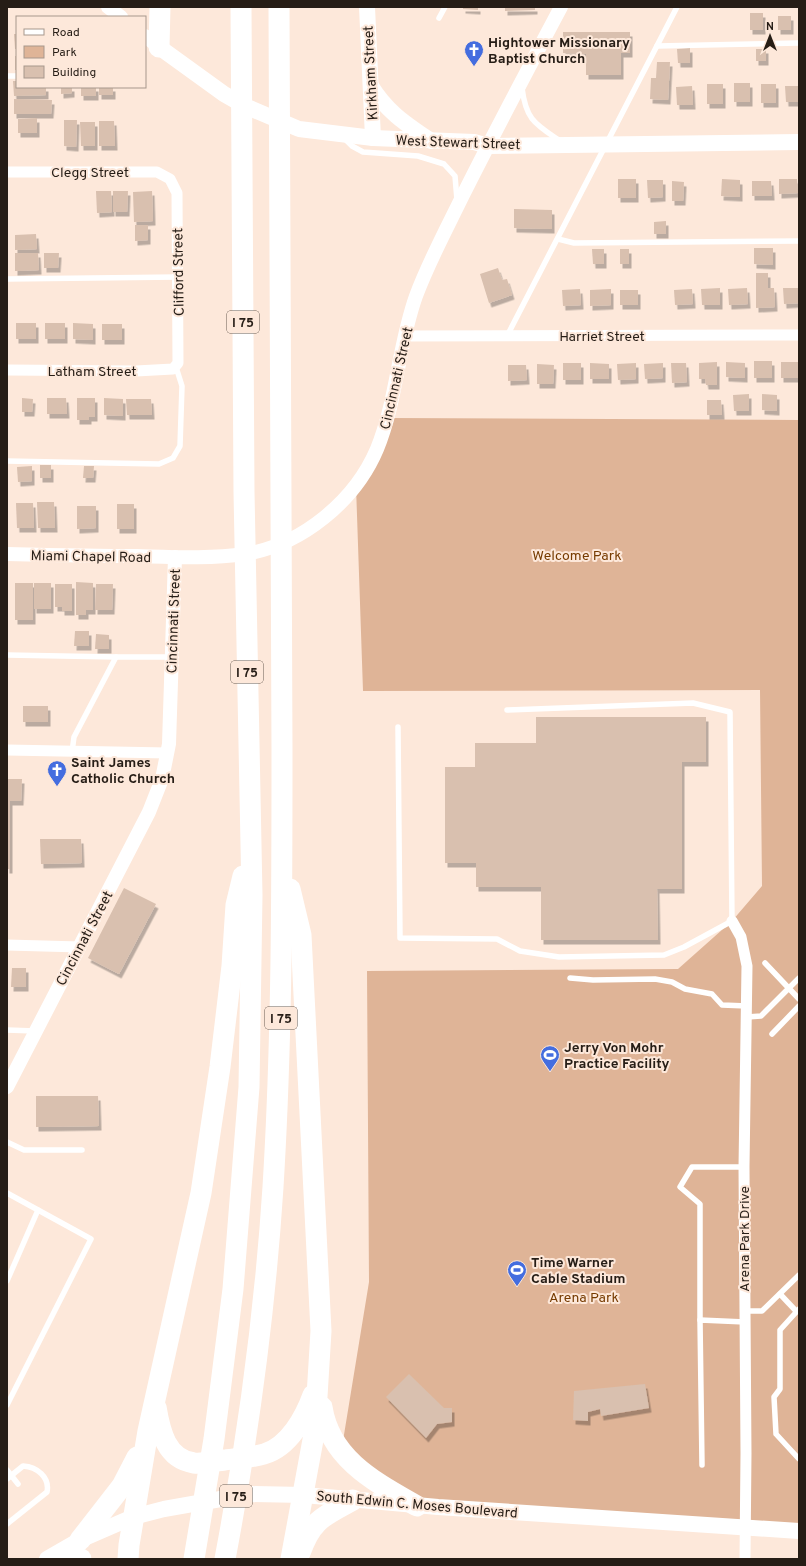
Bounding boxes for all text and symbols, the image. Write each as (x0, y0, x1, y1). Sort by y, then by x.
legend (16, 16, 146, 88)
north arrow (750, 16, 790, 56)
text: N (766, 20, 774, 34)
text: Road (52, 25, 80, 41)
street label: Kirkham Street (361, 25, 382, 121)
place label: Hightower Missionary Baptist Church (488, 35, 630, 68)
church icon: Hightower Missionary Baptist Church (463, 39, 485, 67)
text: Park (52, 45, 77, 61)
text: Building (52, 65, 96, 81)
street label: West Stewart Street (395, 133, 521, 154)
street label: Clegg Street (51, 165, 129, 182)
street label: Clifford Street (170, 228, 189, 316)
road number: I 75 (227, 311, 259, 333)
street label: Cincinnati Street (377, 325, 418, 431)
street label: Harriet Street (559, 329, 645, 346)
street label: Latham Street (47, 364, 137, 381)
street label: Miami Chapel Road (31, 548, 151, 567)
park label: Welcome Park (532, 548, 622, 565)
street label: Cincinnati Street (164, 568, 185, 674)
road number: I 75 (231, 661, 263, 683)
place label: Saint James Catholic Church (71, 755, 175, 788)
church icon: Saint James Catholic Church (46, 759, 68, 787)
street label: Cincinnati Street (53, 888, 117, 989)
road number: I 75 (265, 1007, 297, 1029)
place label: Jerry Von Mohr Practice Facility (564, 1040, 670, 1073)
sports icon: Jerry Von Mohr Practice Facility (539, 1044, 561, 1072)
street label: Arena Park Drive (737, 1186, 754, 1292)
place label: Time Warner Cable Stadium (531, 1255, 626, 1288)
sports icon: Time Warner Cable Stadium (506, 1259, 528, 1287)
park label: Arena Park (549, 1290, 619, 1307)
road number: I 75 (220, 1485, 252, 1507)
street label: South Edwin C. Moses Boulevard (315, 1488, 518, 1523)

